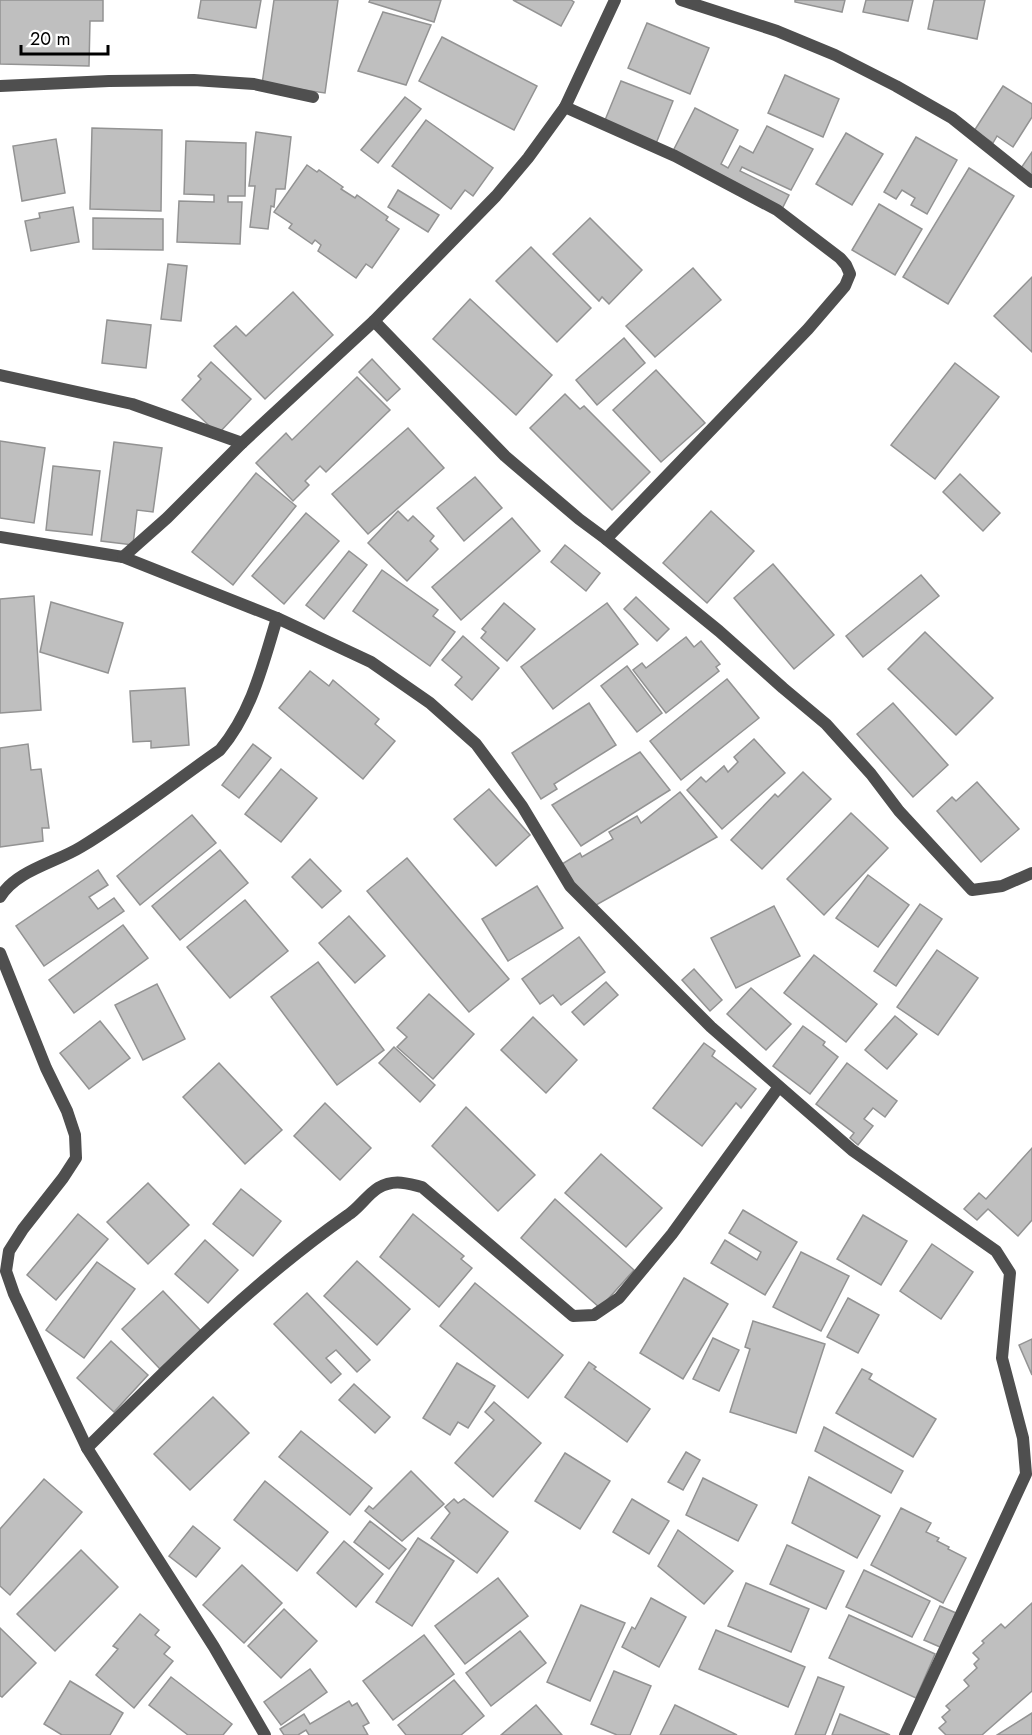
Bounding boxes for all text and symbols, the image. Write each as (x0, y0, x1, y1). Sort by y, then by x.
scale bar (21, 18, 108, 56)
text: 20 m (30, 26, 70, 52)

